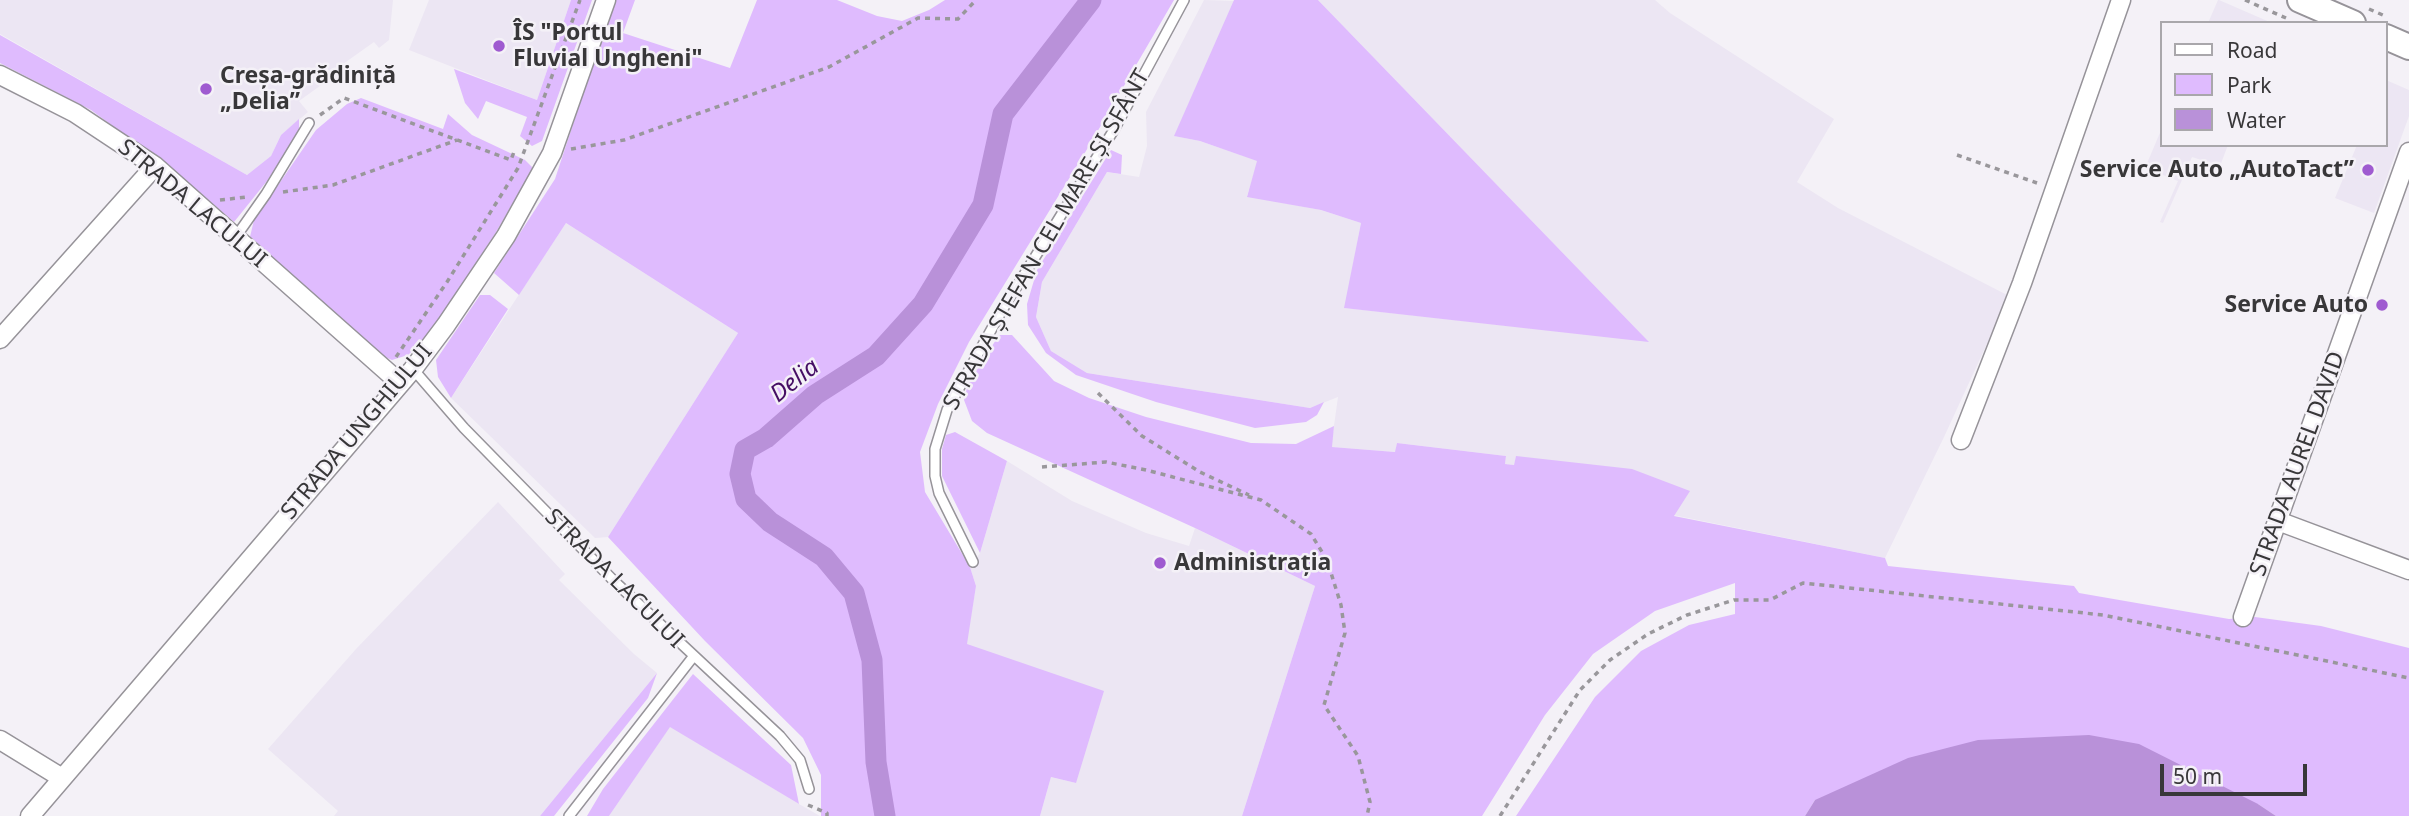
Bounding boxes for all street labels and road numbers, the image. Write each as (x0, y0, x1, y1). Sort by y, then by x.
street label: STRADA ȘTEFAN CEL MARE ȘI SFÂNT (938, 65, 1156, 415)
street label: STRADA LACULUI (112, 134, 272, 274)
street label: STRADA UNGHIULUI (276, 339, 438, 525)
street label: STRADA AUREL DAVID (2245, 348, 2351, 580)
street label: STRADA LACULUI (539, 504, 689, 654)

